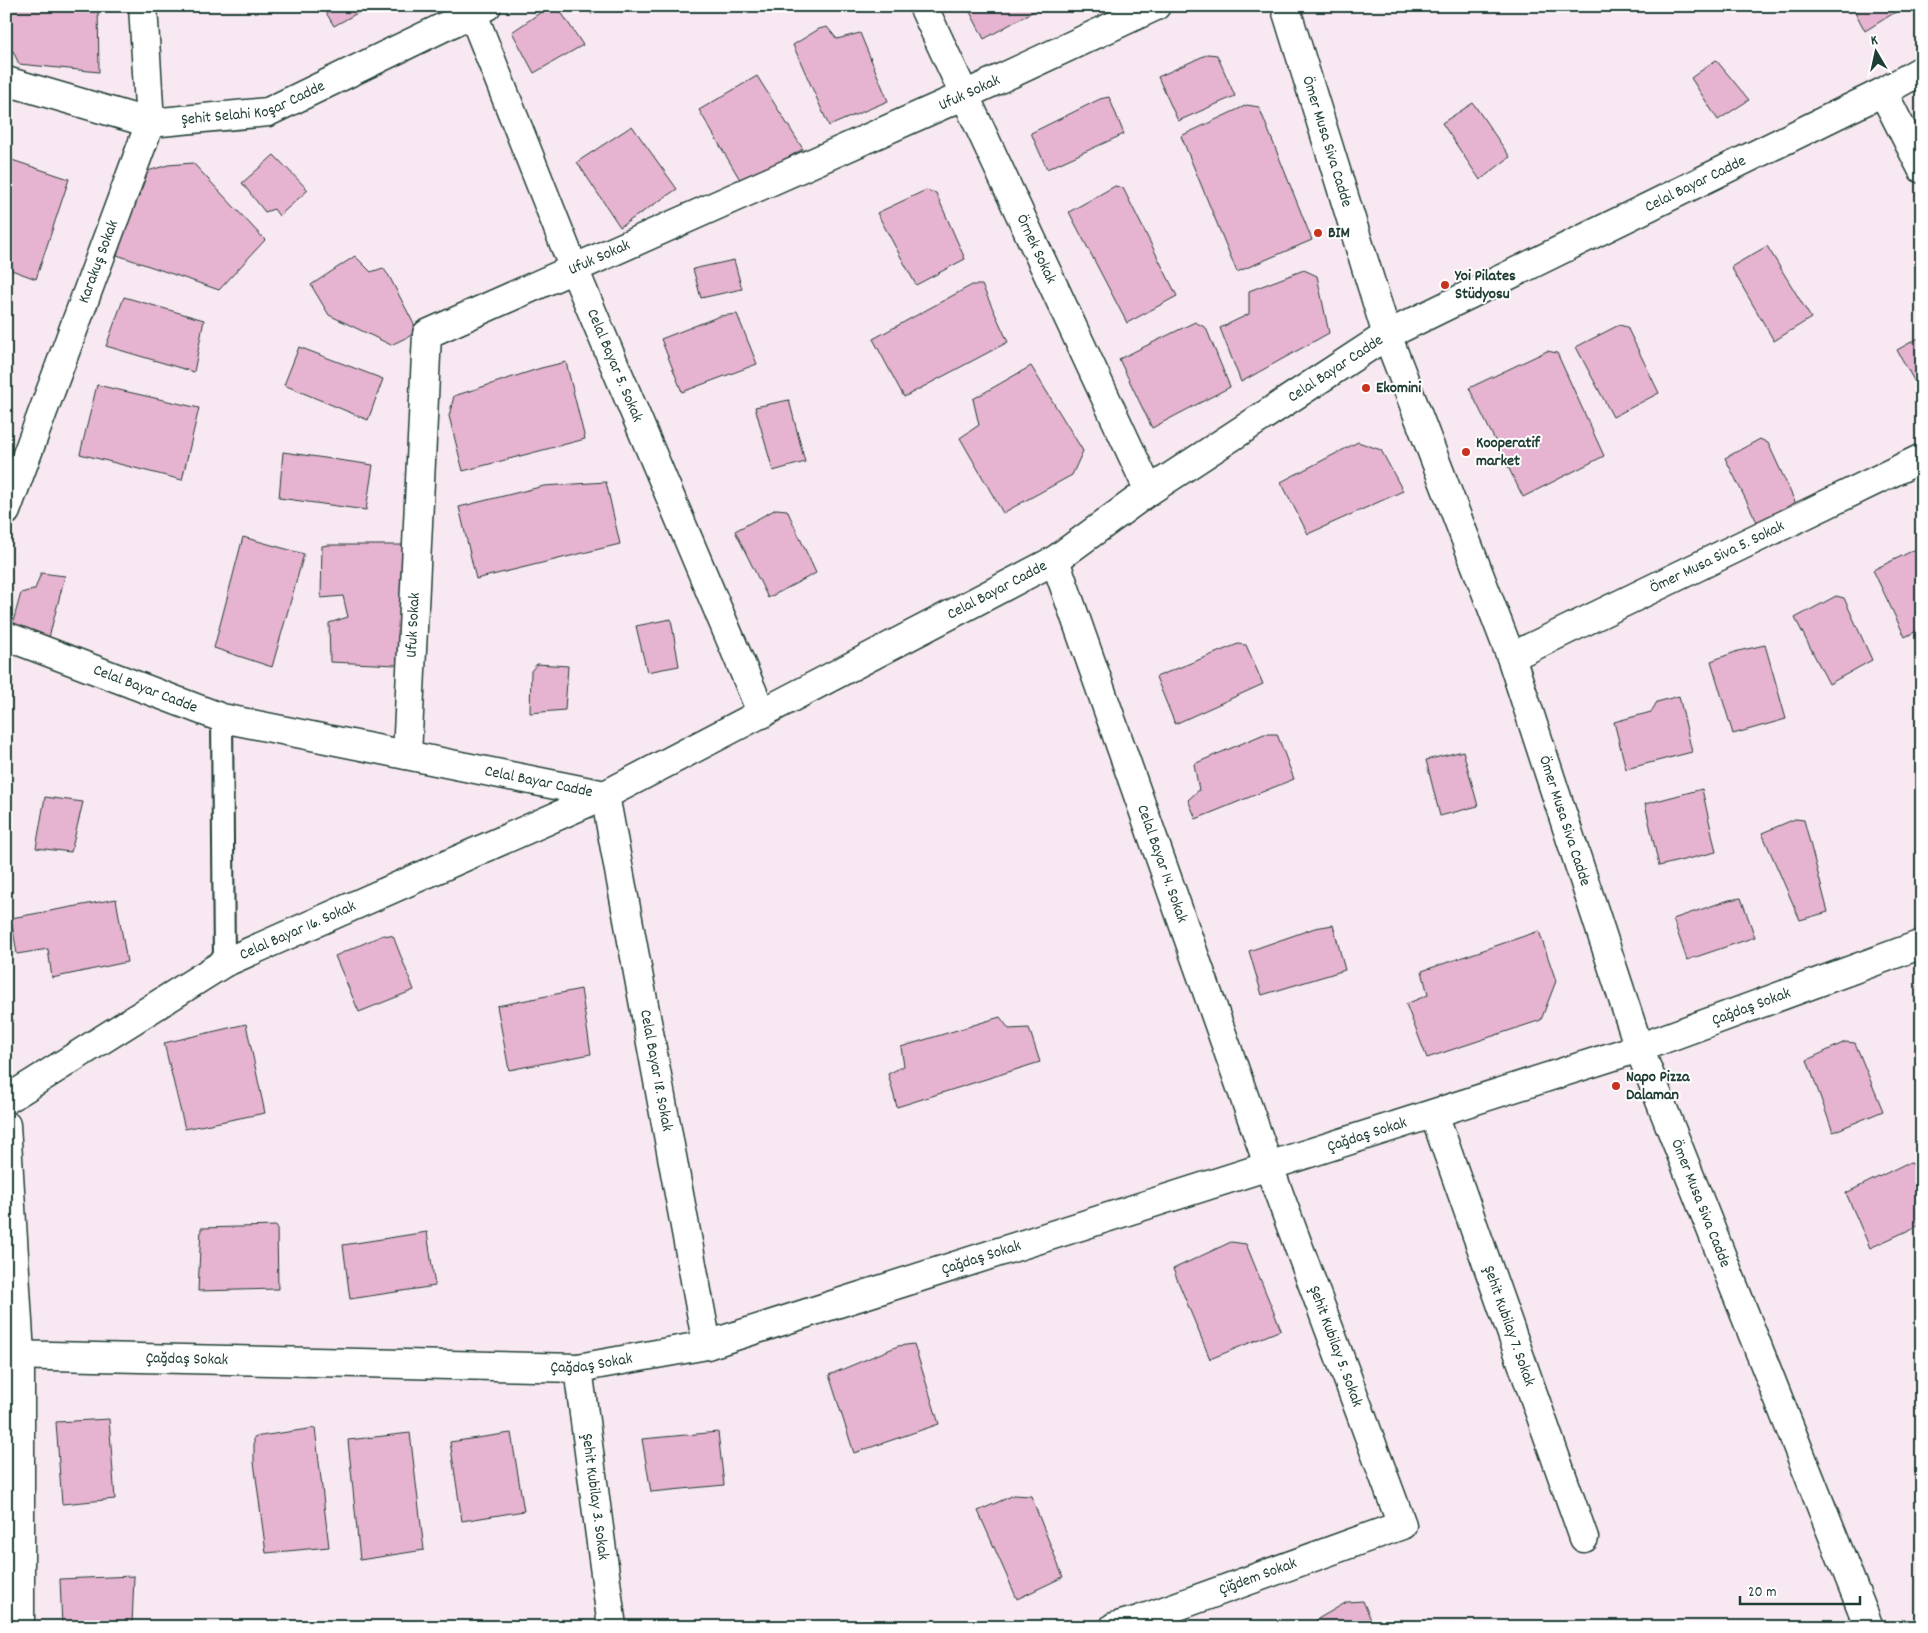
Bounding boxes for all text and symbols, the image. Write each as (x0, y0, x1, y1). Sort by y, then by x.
north arrow (1850, 28, 1900, 78)
text: K (1870, 31, 1880, 52)
street label: Ufuk Sokak (935, 69, 1004, 117)
street label: Ömer Musa Siva Cadde (1296, 73, 1358, 210)
street label: Şehit Selahi Koşar Cadde (180, 75, 329, 132)
street label: Celal Bayar Cadde (1641, 149, 1750, 218)
street label: Örnek Sokak (1010, 210, 1062, 287)
street label: Karakuş Sokak (73, 217, 125, 307)
place label: BIM (1328, 222, 1350, 245)
marker: BIM (1312, 227, 1324, 239)
street label: Ufuk Sokak (565, 234, 634, 281)
place label: Yoi Pilates Stüdyosu (1454, 265, 1516, 306)
marker: Yoi Pilates Stüdyosu (1439, 279, 1451, 291)
street label: Celal Bayar 5. Sokak (581, 305, 649, 426)
street label: Celal Bayar Cadde (1283, 329, 1388, 409)
place label: Ekomini (1376, 377, 1421, 400)
marker: Ekomini (1360, 382, 1372, 394)
place label: Kooperatif market (1476, 432, 1541, 473)
marker: Kooperatif market (1460, 446, 1472, 458)
street label: Ömer Musa Siva 5. Sokak (1646, 515, 1788, 600)
street label: Celal Bayar Cadde (943, 555, 1051, 626)
street label: Ufuk Sokak (400, 592, 426, 658)
street label: Celal Bayar Cadde (90, 659, 201, 719)
street label: Ömer Musa Siva Cadde (1533, 753, 1597, 889)
street label: Celal Bayar Cadde (482, 760, 595, 804)
street label: Celal Bayar 14. Sokak (1131, 801, 1193, 926)
street label: Celal Bayar 16. Sokak (236, 895, 360, 966)
street label: Çağdaş Sokak (1709, 982, 1794, 1032)
street label: Celal Bayar 18. Sokak (634, 1008, 679, 1133)
place label: Napo Pizza Dalaman (1626, 1066, 1691, 1107)
marker: Napo Pizza Dalaman (1610, 1080, 1622, 1092)
street label: Çağdaş Sokak (1324, 1111, 1410, 1158)
street label: Ömer Musa Siva Cadde (1665, 1136, 1736, 1271)
street label: Çağdaş Sokak (938, 1234, 1024, 1281)
street label: Şehit Kubilay 7. Sokak (1477, 1263, 1541, 1390)
street label: Şehit Kubilay 5. Sokak (1303, 1283, 1369, 1410)
street label: Çağdaş Sokak (145, 1347, 228, 1372)
street label: Çağdaş Sokak (550, 1347, 634, 1380)
street label: Şehit Kubilay 3. Sokak (575, 1432, 615, 1562)
street label: Çiğdem Sokak (1216, 1552, 1300, 1602)
scale bar (1740, 1573, 1860, 1605)
text: 20 m (1748, 1582, 1776, 1604)

